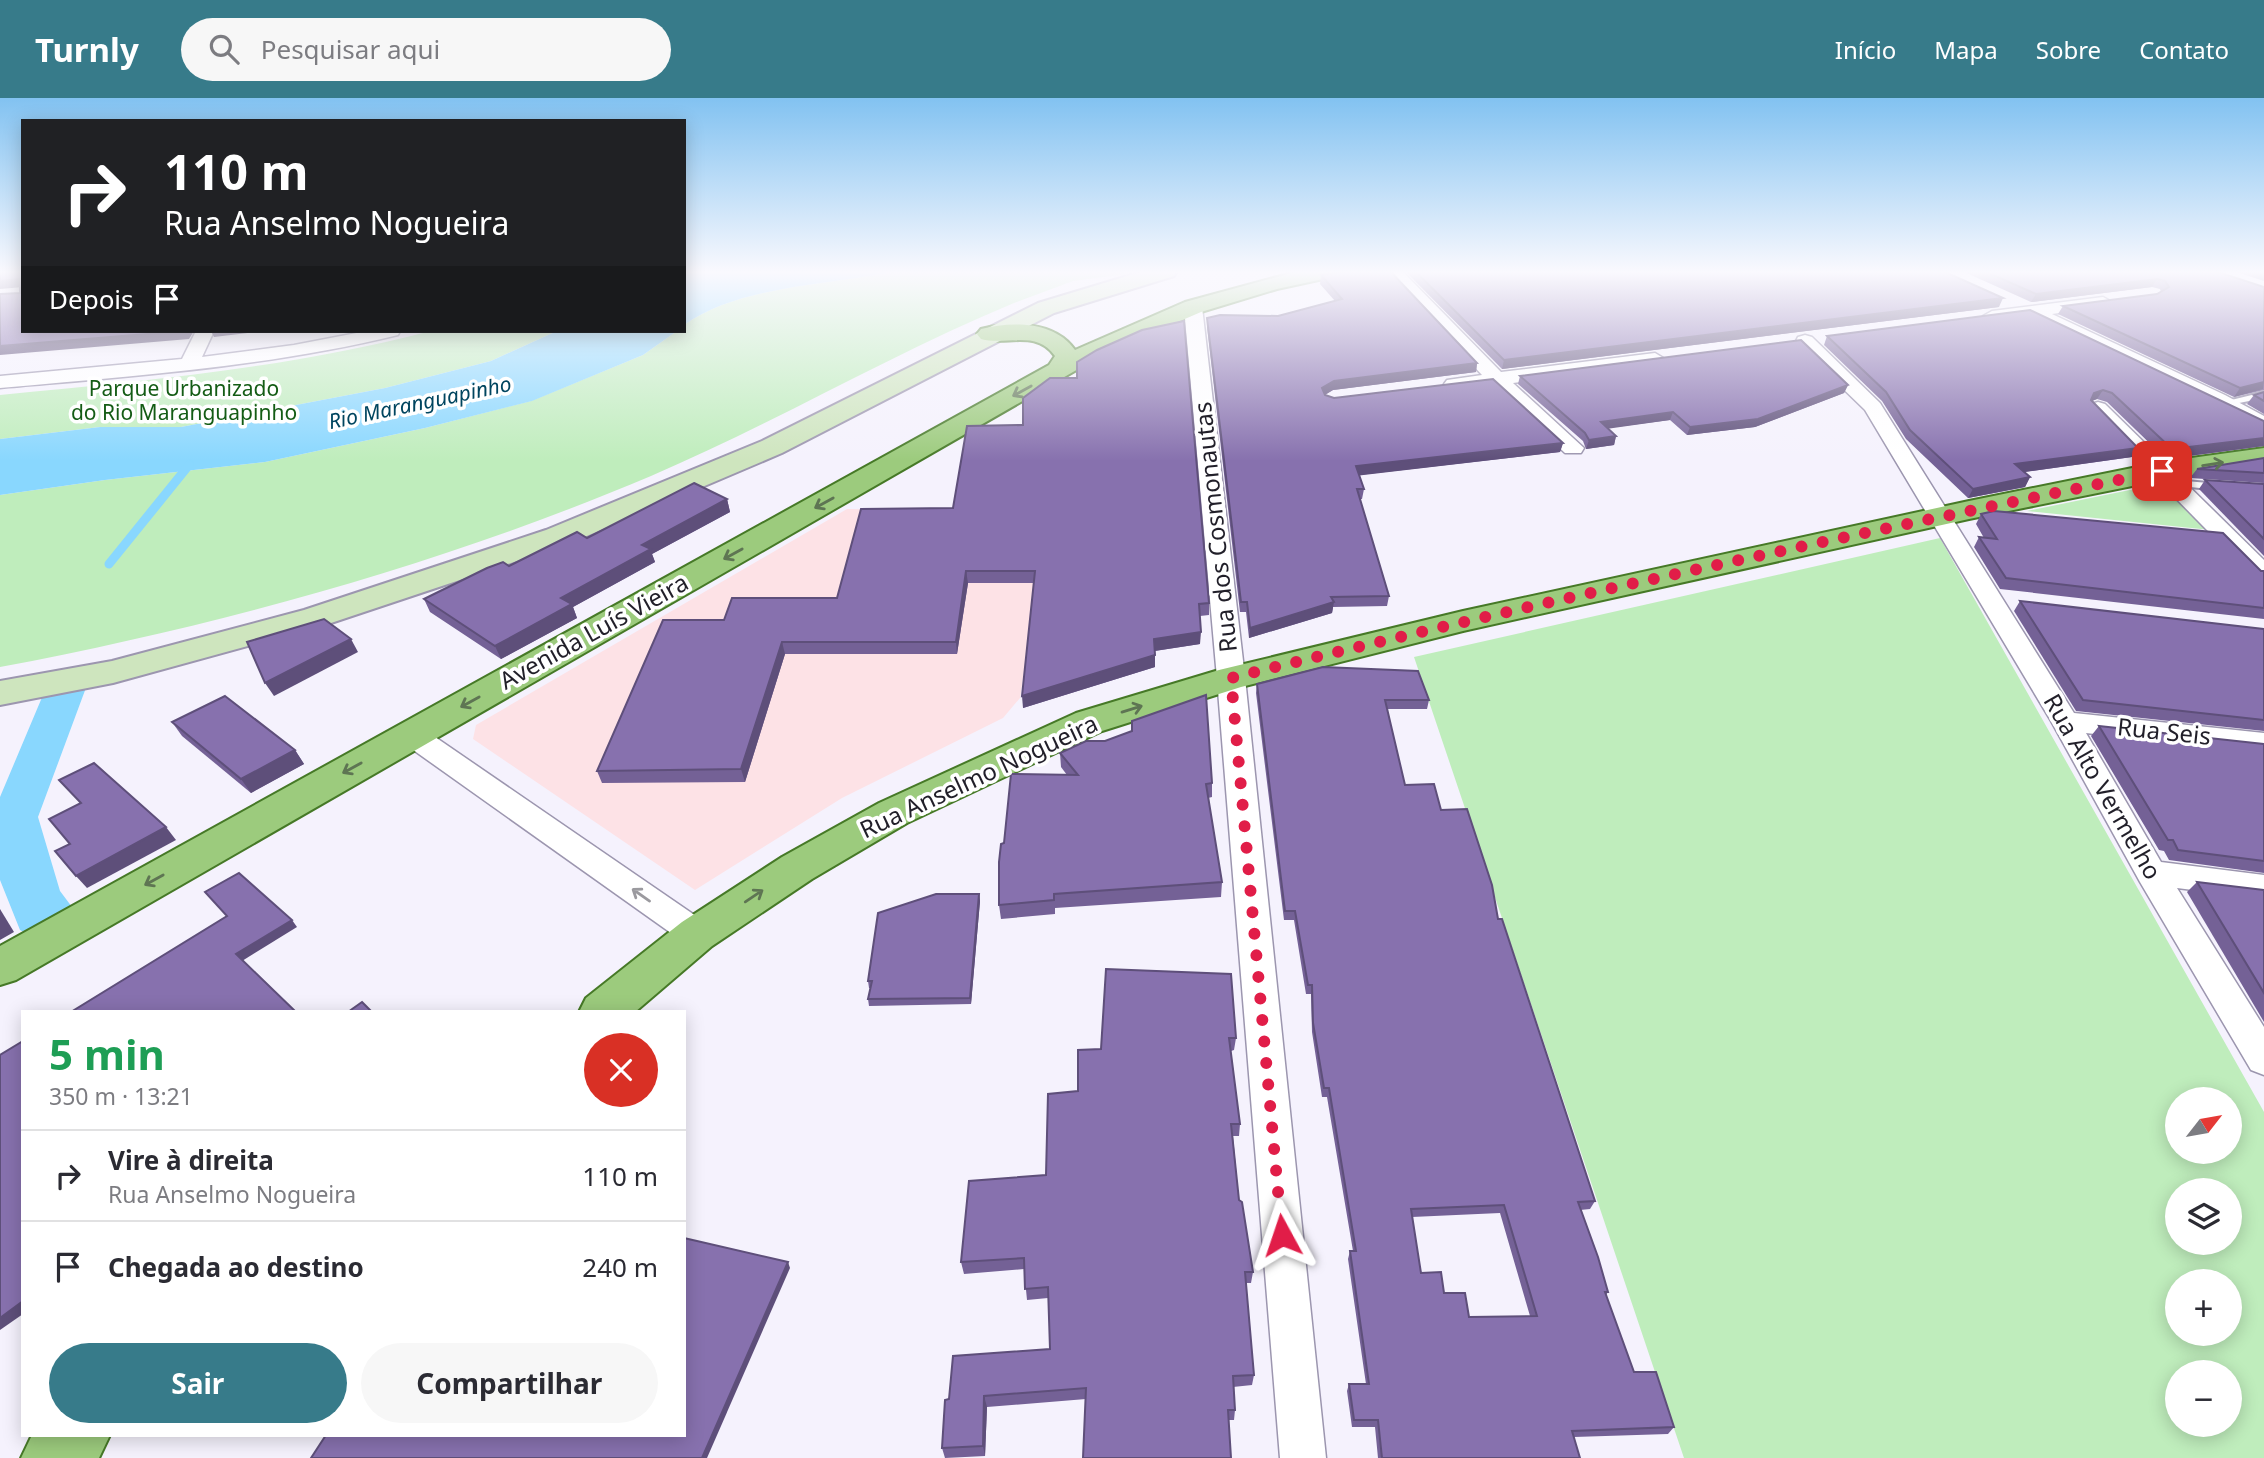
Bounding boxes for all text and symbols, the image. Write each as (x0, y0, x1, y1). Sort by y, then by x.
search box (181, 18, 671, 81)
text: Turnly (35, 27, 139, 72)
icon: search (205, 30, 243, 68)
text: Pesquisar aqui (261, 31, 440, 67)
text: Início (1835, 33, 1896, 66)
text: Mapa (1934, 33, 1998, 66)
text: Sobre (2036, 33, 2101, 66)
text: Contato (2139, 33, 2229, 66)
text: 110 m (164, 138, 309, 204)
icon: right (49, 147, 140, 238)
text: Rua Anselmo Nogueira (164, 201, 509, 244)
icon: arrive (148, 280, 186, 318)
text: Depois (49, 281, 134, 317)
water label: Rio Maranguapinho (326, 369, 514, 435)
park label: Parque Urbanizado do Rio Maranguapinho (71, 374, 297, 426)
one-way arrow (1013, 384, 1033, 398)
street label: Rua dos Cosmonautas (1185, 400, 1244, 654)
pin (2132, 441, 2192, 501)
icon: arrive (2143, 452, 2181, 490)
one-way arrow (2201, 457, 2224, 470)
one-way arrow (815, 496, 835, 510)
one-way arrow (723, 547, 743, 561)
street label: Avenida Luís Vieira (493, 565, 694, 696)
street label: Rua Alto Vermelho (2037, 687, 2170, 885)
one-way arrow (461, 695, 481, 709)
one-way arrow (1121, 701, 1143, 714)
street label: Rua Anselmo Nogueira (854, 706, 1103, 845)
street label: Rua Seis (2116, 709, 2213, 752)
one-way arrow (343, 761, 363, 775)
one-way arrow (144, 874, 165, 887)
one-way arrow (632, 888, 651, 902)
one-way arrow (744, 889, 763, 903)
text: 5 min (49, 1025, 165, 1082)
button: close (584, 1033, 658, 1107)
text: 350 m · 13:21 (49, 1080, 193, 1112)
north arrow (2165, 1087, 2242, 1164)
map controls (2165, 1087, 2242, 1437)
text: Vire à direita (108, 1142, 274, 1178)
icon: right (49, 1157, 87, 1195)
text: 110 m (582, 1158, 658, 1194)
text: Rua Anselmo Nogueira (108, 1178, 356, 1210)
button: layers (2165, 1178, 2242, 1255)
position arrow (1245, 1198, 1319, 1272)
icon: arrive (49, 1248, 87, 1286)
text: Chegada ao destino (108, 1249, 364, 1285)
text: 240 m (582, 1249, 658, 1285)
button: + (2165, 1269, 2242, 1346)
button: Sair (49, 1343, 347, 1423)
button: Compartilhar (361, 1343, 658, 1423)
button: − (2165, 1360, 2242, 1437)

